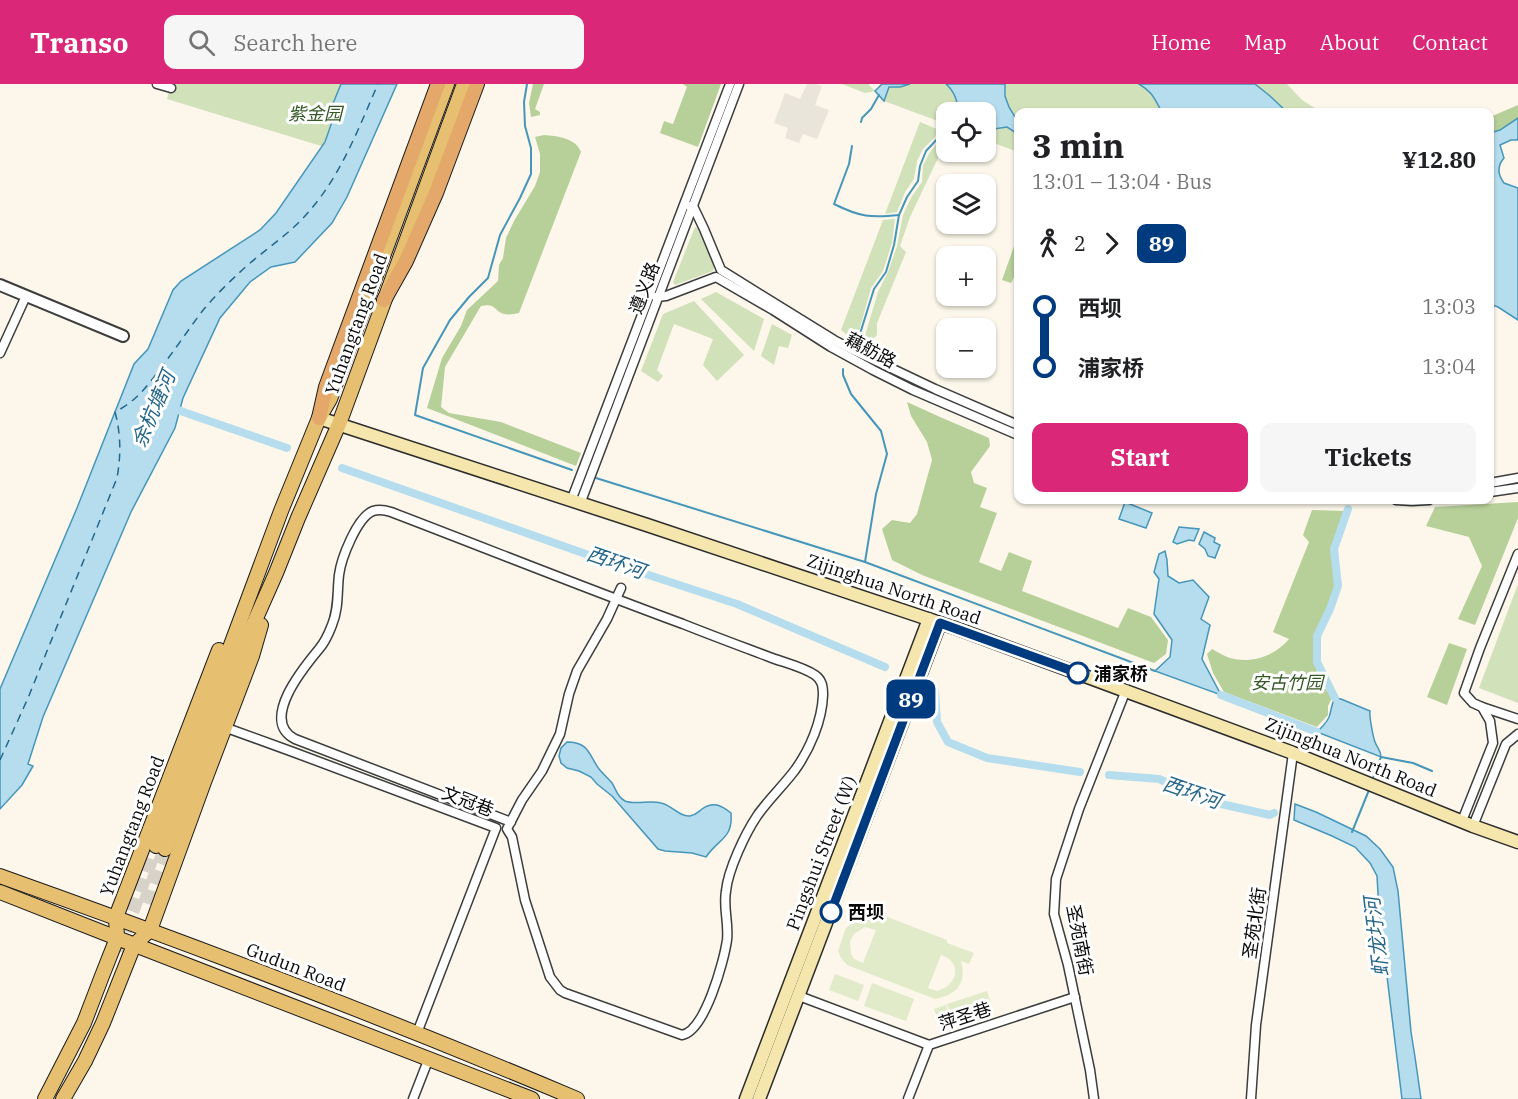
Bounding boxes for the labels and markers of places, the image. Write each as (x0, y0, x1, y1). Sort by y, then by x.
marker: 浦家桥 (1067, 662, 1089, 684)
place label: 浦家桥 (1094, 662, 1148, 685)
marker: 西坝 (820, 901, 842, 923)
place label: 西坝 (848, 901, 884, 924)

